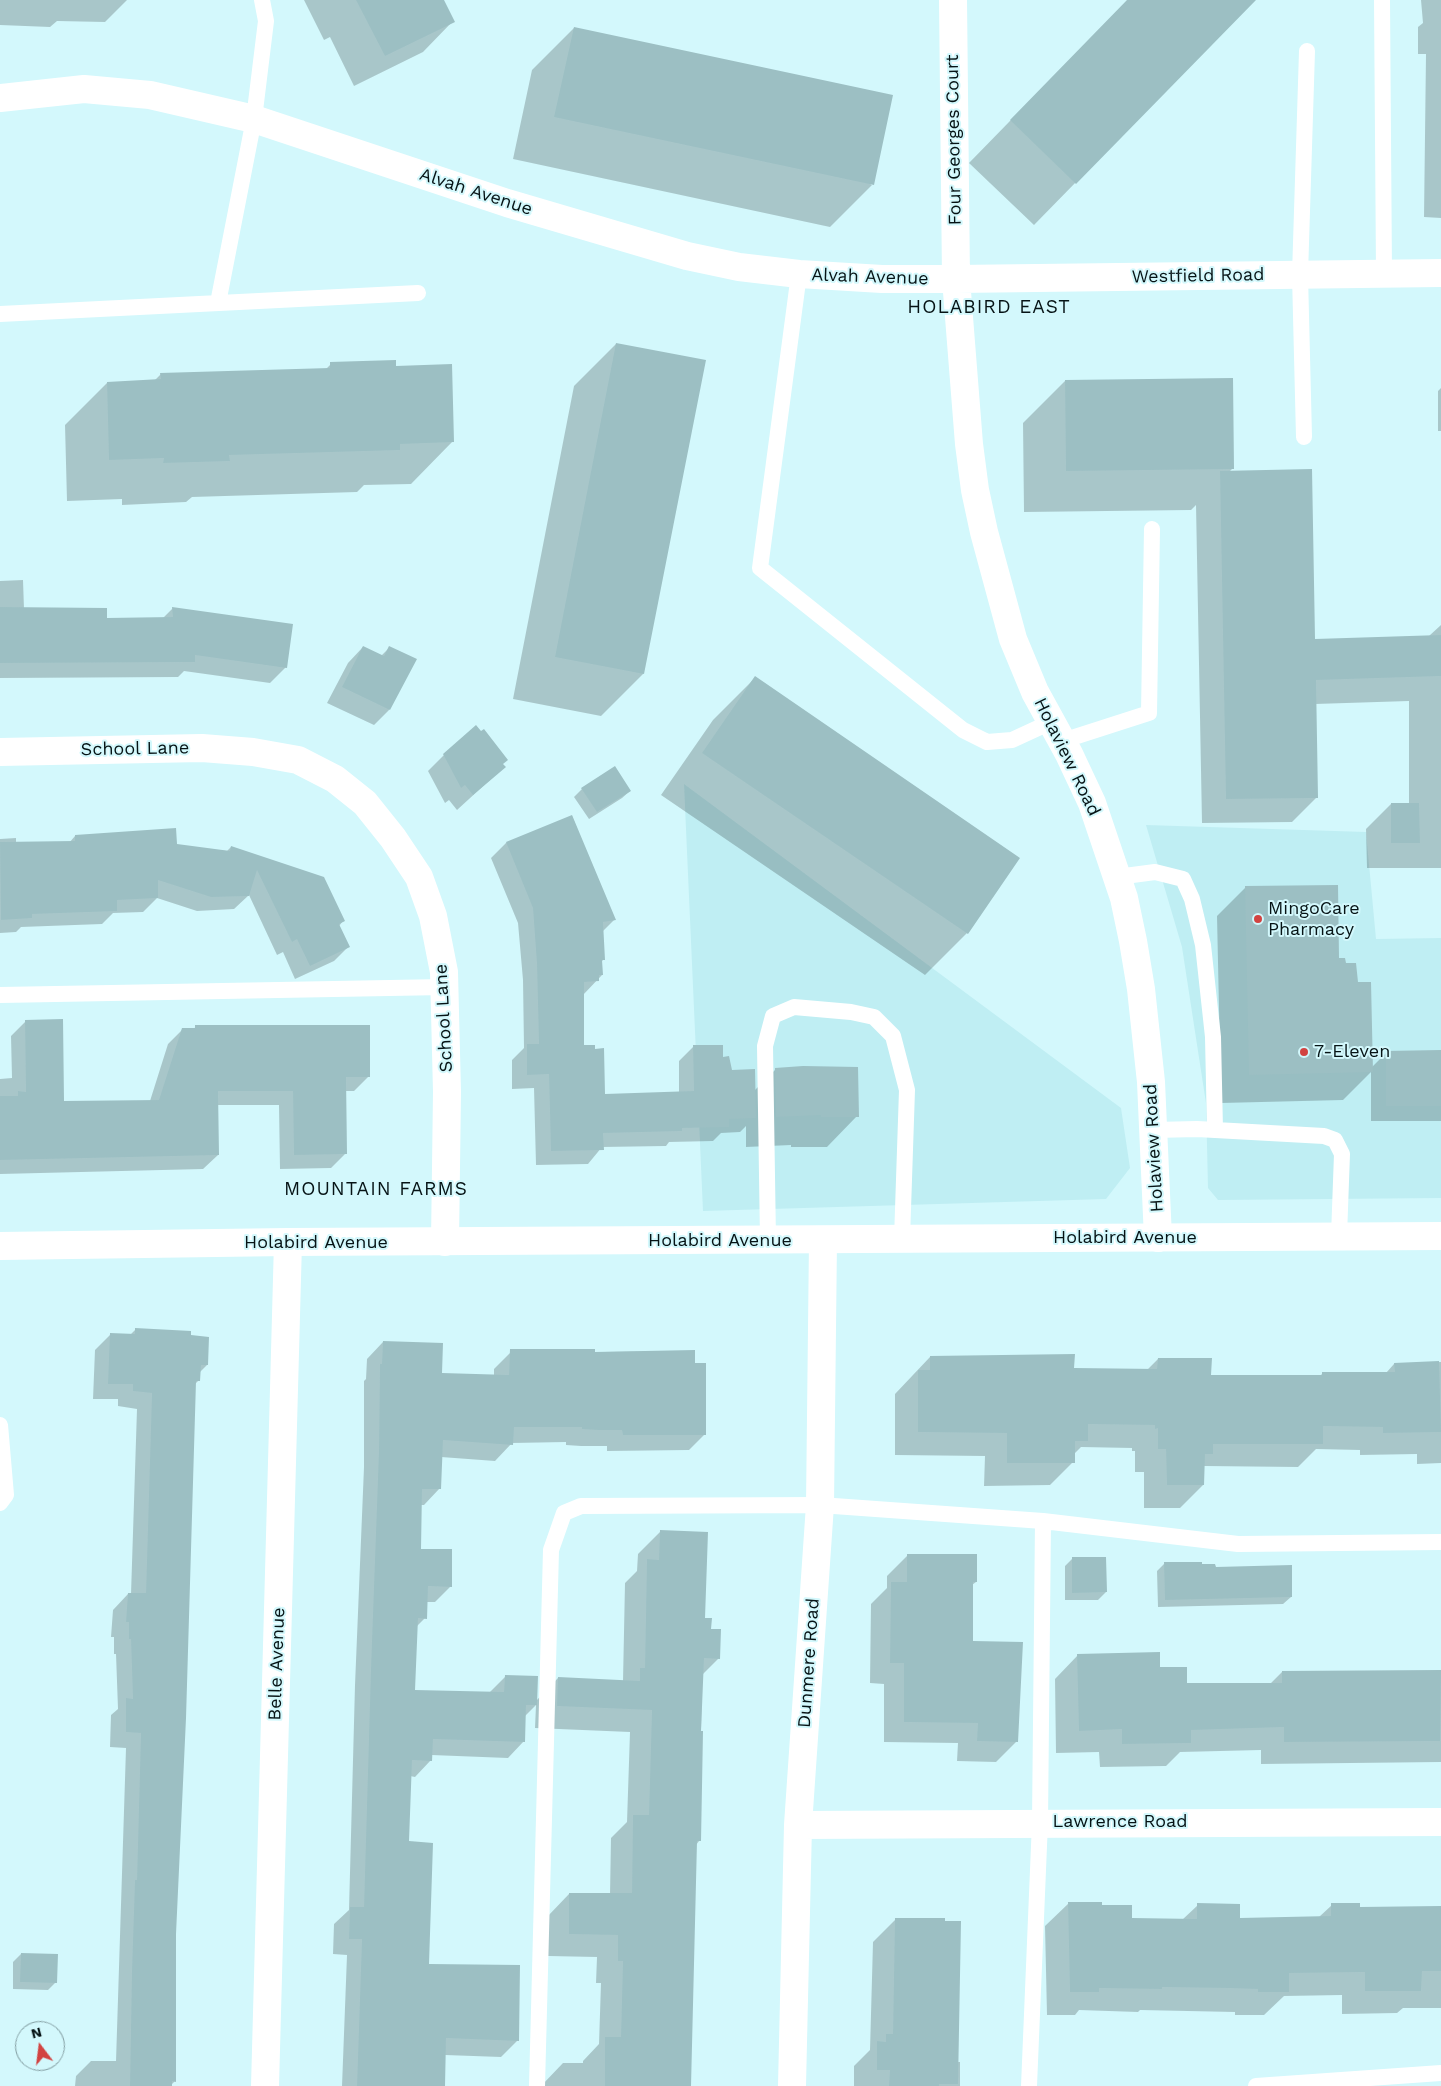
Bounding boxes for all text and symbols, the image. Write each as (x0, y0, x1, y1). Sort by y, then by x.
street label: Four Georges Court (942, 54, 966, 226)
street label: Alvah Avenue (417, 164, 535, 220)
street label: Alvah Avenue (811, 264, 929, 290)
street label: Westfield Road (1131, 264, 1265, 288)
district label: HOLABIRD EAST (906, 296, 1072, 318)
street label: Holaview Road (1029, 694, 1105, 820)
street label: School Lane (81, 737, 189, 761)
place label: MingoCare Pharmacy (1268, 898, 1360, 941)
marker: MingoCare Pharmacy (1252, 913, 1264, 925)
street label: School Lane (430, 963, 458, 1073)
place label: 7-Eleven (1314, 1041, 1390, 1063)
marker: 7-Eleven (1298, 1046, 1310, 1058)
street label: Holaview Road (1140, 1083, 1168, 1213)
district label: MOUNTAIN FARMS (282, 1178, 470, 1200)
street label: Holabird Avenue (1053, 1227, 1197, 1249)
street label: Holabird Avenue (648, 1230, 792, 1252)
street label: Holabird Avenue (244, 1232, 388, 1254)
street label: Dunmere Road (794, 1597, 824, 1729)
street label: Belle Avenue (264, 1607, 290, 1721)
street label: Lawrence Road (1053, 1811, 1187, 1833)
north arrow (15, 2021, 65, 2071)
text: N (29, 2023, 43, 2042)

